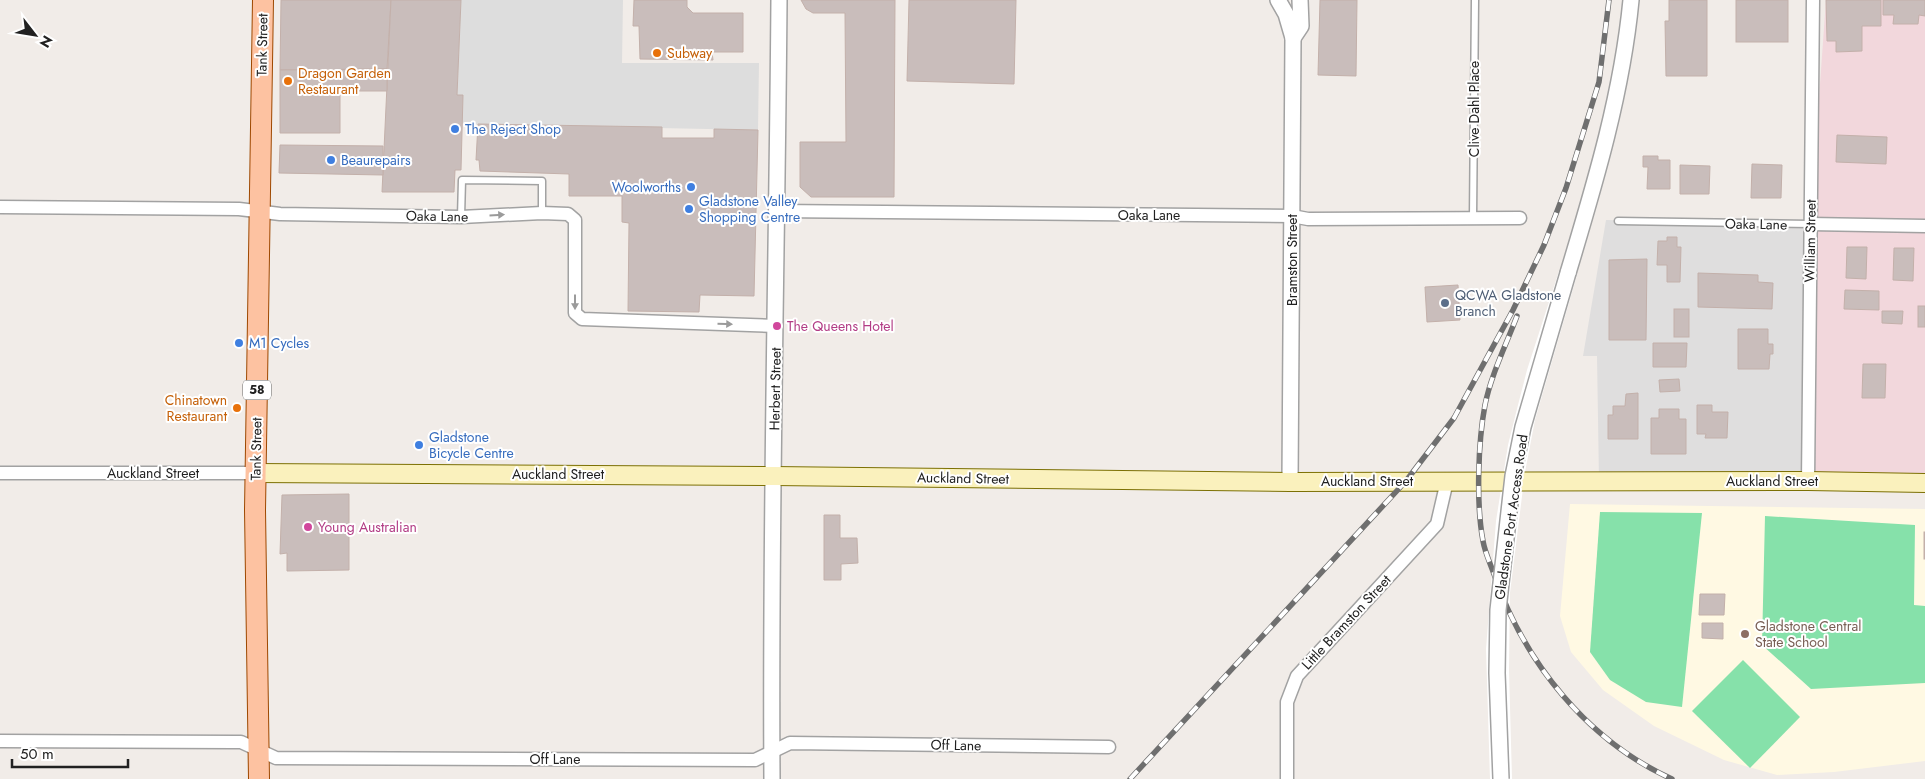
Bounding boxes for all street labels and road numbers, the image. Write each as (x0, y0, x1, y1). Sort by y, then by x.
street label: Tank Street (251, 13, 273, 77)
street label: Clive Dahl Place (1464, 61, 1484, 157)
street label: William Street (1799, 199, 1821, 283)
street label: Oaka Lane (406, 205, 468, 227)
street label: Oaka Lane (1118, 205, 1180, 225)
street label: Bramston Street (1282, 213, 1302, 306)
street label: Oaka Lane (1725, 213, 1787, 235)
street label: Herbert Street (764, 347, 786, 431)
road number: 58 (243, 380, 271, 400)
street label: Tank Street (245, 417, 267, 481)
street label: Gladstone Port Access Road (1489, 433, 1533, 601)
street label: Auckland Street (107, 463, 200, 483)
street label: Auckland Street (512, 464, 605, 484)
street label: Auckland Street (917, 467, 1010, 489)
street label: Auckland Street (1321, 471, 1414, 491)
street label: Auckland Street (1726, 471, 1819, 491)
street label: Little Bramston Street (1297, 570, 1396, 674)
street label: Off Lane (930, 735, 982, 755)
street label: Off Lane (530, 749, 580, 769)

